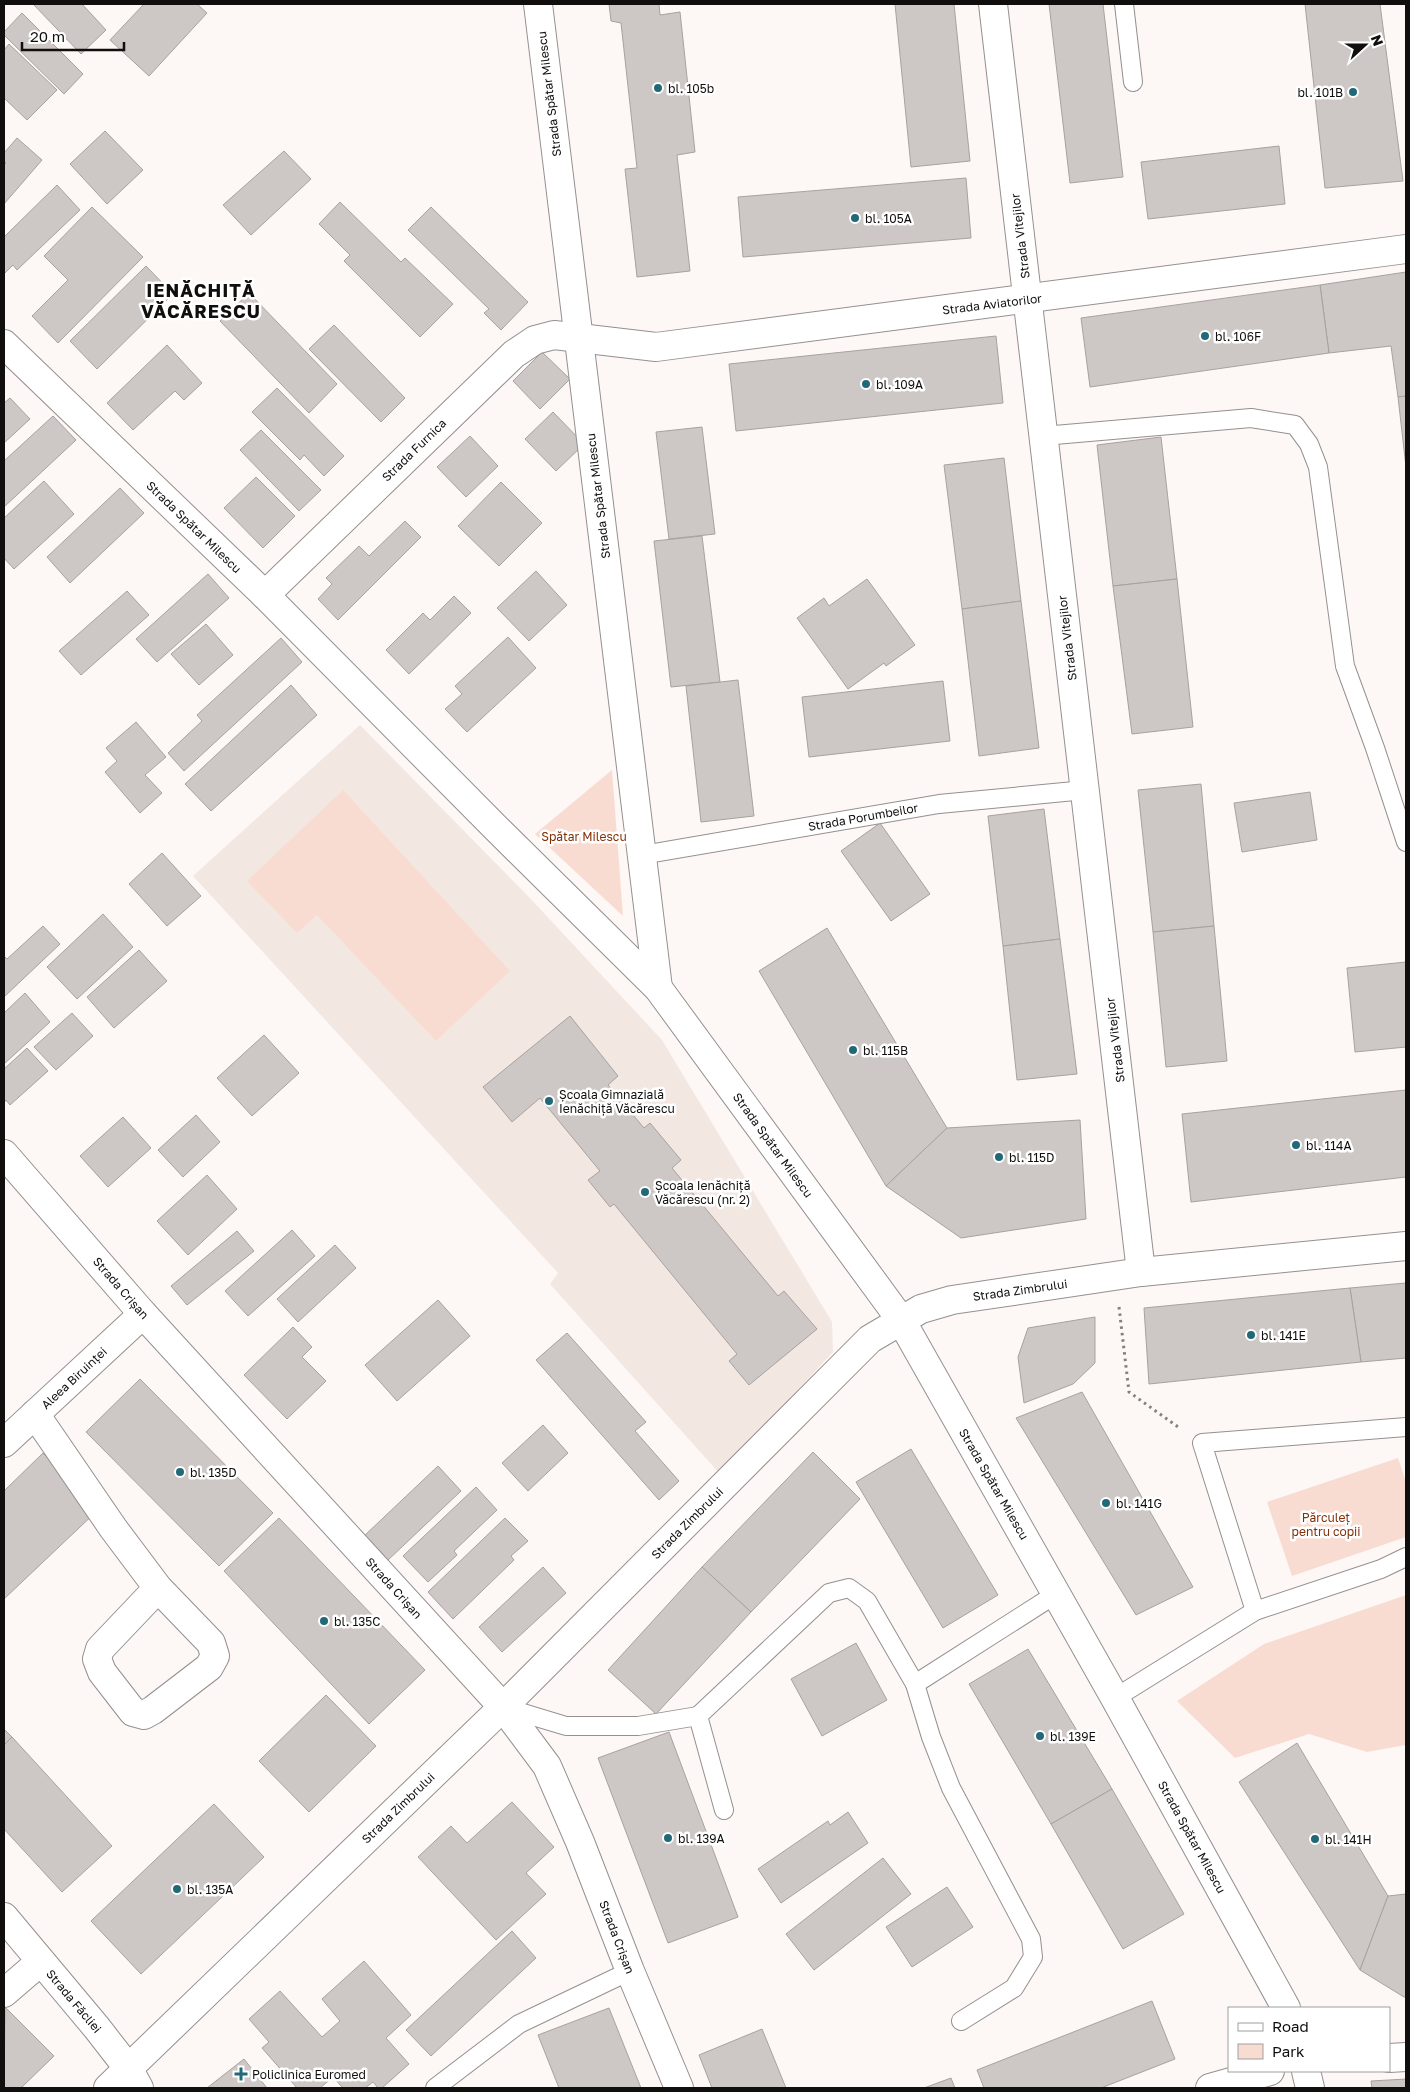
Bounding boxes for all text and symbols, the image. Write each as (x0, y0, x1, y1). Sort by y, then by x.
scale bar (22, 20, 125, 52)
north arrow (1340, 20, 1390, 70)
text: 20 m (30, 27, 65, 45)
street label: Strada Spătar Milescu (534, 31, 564, 157)
text: N (1368, 32, 1387, 48)
place label: bl. 105b (668, 81, 714, 96)
marker: bl. 105b (652, 82, 664, 94)
place label: bl. 101B (1297, 85, 1343, 100)
marker: bl. 101B (1347, 86, 1359, 98)
street label: Strada Vitejilor (1007, 192, 1033, 279)
place label: bl. 105A (865, 211, 912, 226)
marker: bl. 105A (849, 212, 861, 224)
district label: IENĂCHIȚĂ VĂCĂRESCU (141, 279, 261, 322)
street label: Strada Aviatorilor (941, 290, 1043, 318)
place label: bl. 106F (1215, 329, 1261, 344)
marker: bl. 106F (1199, 330, 1211, 342)
place label: bl. 109A (876, 377, 923, 392)
marker: bl. 109A (860, 378, 872, 390)
street label: Strada Furnica (379, 416, 449, 484)
street label: Strada Spătar Milescu (583, 433, 613, 559)
street label: Strada Spătar Milescu (143, 478, 245, 576)
street label: Strada Vitejilor (1054, 594, 1080, 681)
street label: Strada Porumbeilor (807, 800, 919, 834)
park label: Spătar Milescu (541, 829, 627, 844)
street label: Strada Vitejilor (1102, 996, 1128, 1083)
place label: bl. 115B (863, 1043, 908, 1058)
marker: bl. 115B (847, 1044, 859, 1056)
place label: Școala Gimnazială Ienăchiță Văcărescu (559, 1087, 675, 1116)
street label: Strada Spătar Milescu (730, 1090, 816, 1200)
marker: Școala Gimnazială Ienăchiță Văcărescu (543, 1095, 555, 1107)
place label: bl. 114A (1306, 1138, 1351, 1153)
marker: bl. 114A (1290, 1139, 1302, 1151)
place label: bl. 115D (1009, 1150, 1054, 1165)
marker: bl. 115D (993, 1151, 1005, 1163)
place label: Școala Ienăchiță Văcărescu (nr. 2) (655, 1178, 750, 1207)
marker: Școala Ienăchiță Văcărescu (nr. 2) (639, 1186, 651, 1198)
street label: Strada Crișan (90, 1254, 152, 1322)
street label: Strada Zimbrului (972, 1276, 1068, 1304)
place label: bl. 141E (1261, 1328, 1306, 1343)
marker: bl. 141E (1245, 1329, 1257, 1341)
street label: Aleea Biruinței (38, 1344, 110, 1412)
street label: Strada Spătar Milescu (956, 1426, 1032, 1542)
place label: bl. 135D (190, 1465, 237, 1480)
marker: bl. 135D (174, 1466, 186, 1478)
street label: Strada Zimbrului (648, 1484, 726, 1562)
place label: bl. 141G (1116, 1496, 1162, 1511)
marker: bl. 141G (1100, 1497, 1112, 1509)
park label: Părculeț pentru copii (1292, 1510, 1360, 1539)
street label: Strada Crișan (363, 1554, 425, 1622)
place label: bl. 135C (334, 1614, 380, 1629)
marker: bl. 135C (318, 1615, 330, 1627)
place label: bl. 139E (1050, 1729, 1096, 1744)
marker: bl. 139E (1034, 1730, 1046, 1742)
street label: Strada Zimbrului (358, 1769, 438, 1847)
street label: Strada Spătar Milescu (1155, 1778, 1229, 1896)
place label: bl. 139A (678, 1831, 725, 1846)
marker: bl. 139A (662, 1832, 674, 1844)
place label: bl. 141H (1325, 1832, 1372, 1847)
marker: bl. 141H (1309, 1833, 1321, 1845)
place label: bl. 135A (187, 1882, 233, 1897)
marker: bl. 135A (171, 1883, 183, 1895)
street label: Strada Crișan (596, 1898, 638, 1976)
street label: Strada Făcliei (43, 1966, 105, 2036)
legend (1228, 2007, 1390, 2072)
text: Road (1272, 2017, 1309, 2035)
text: Park (1272, 2042, 1305, 2060)
marker: Policlinica Euromed (234, 2067, 248, 2081)
place label: Policlinica Euromed (252, 2067, 366, 2082)

